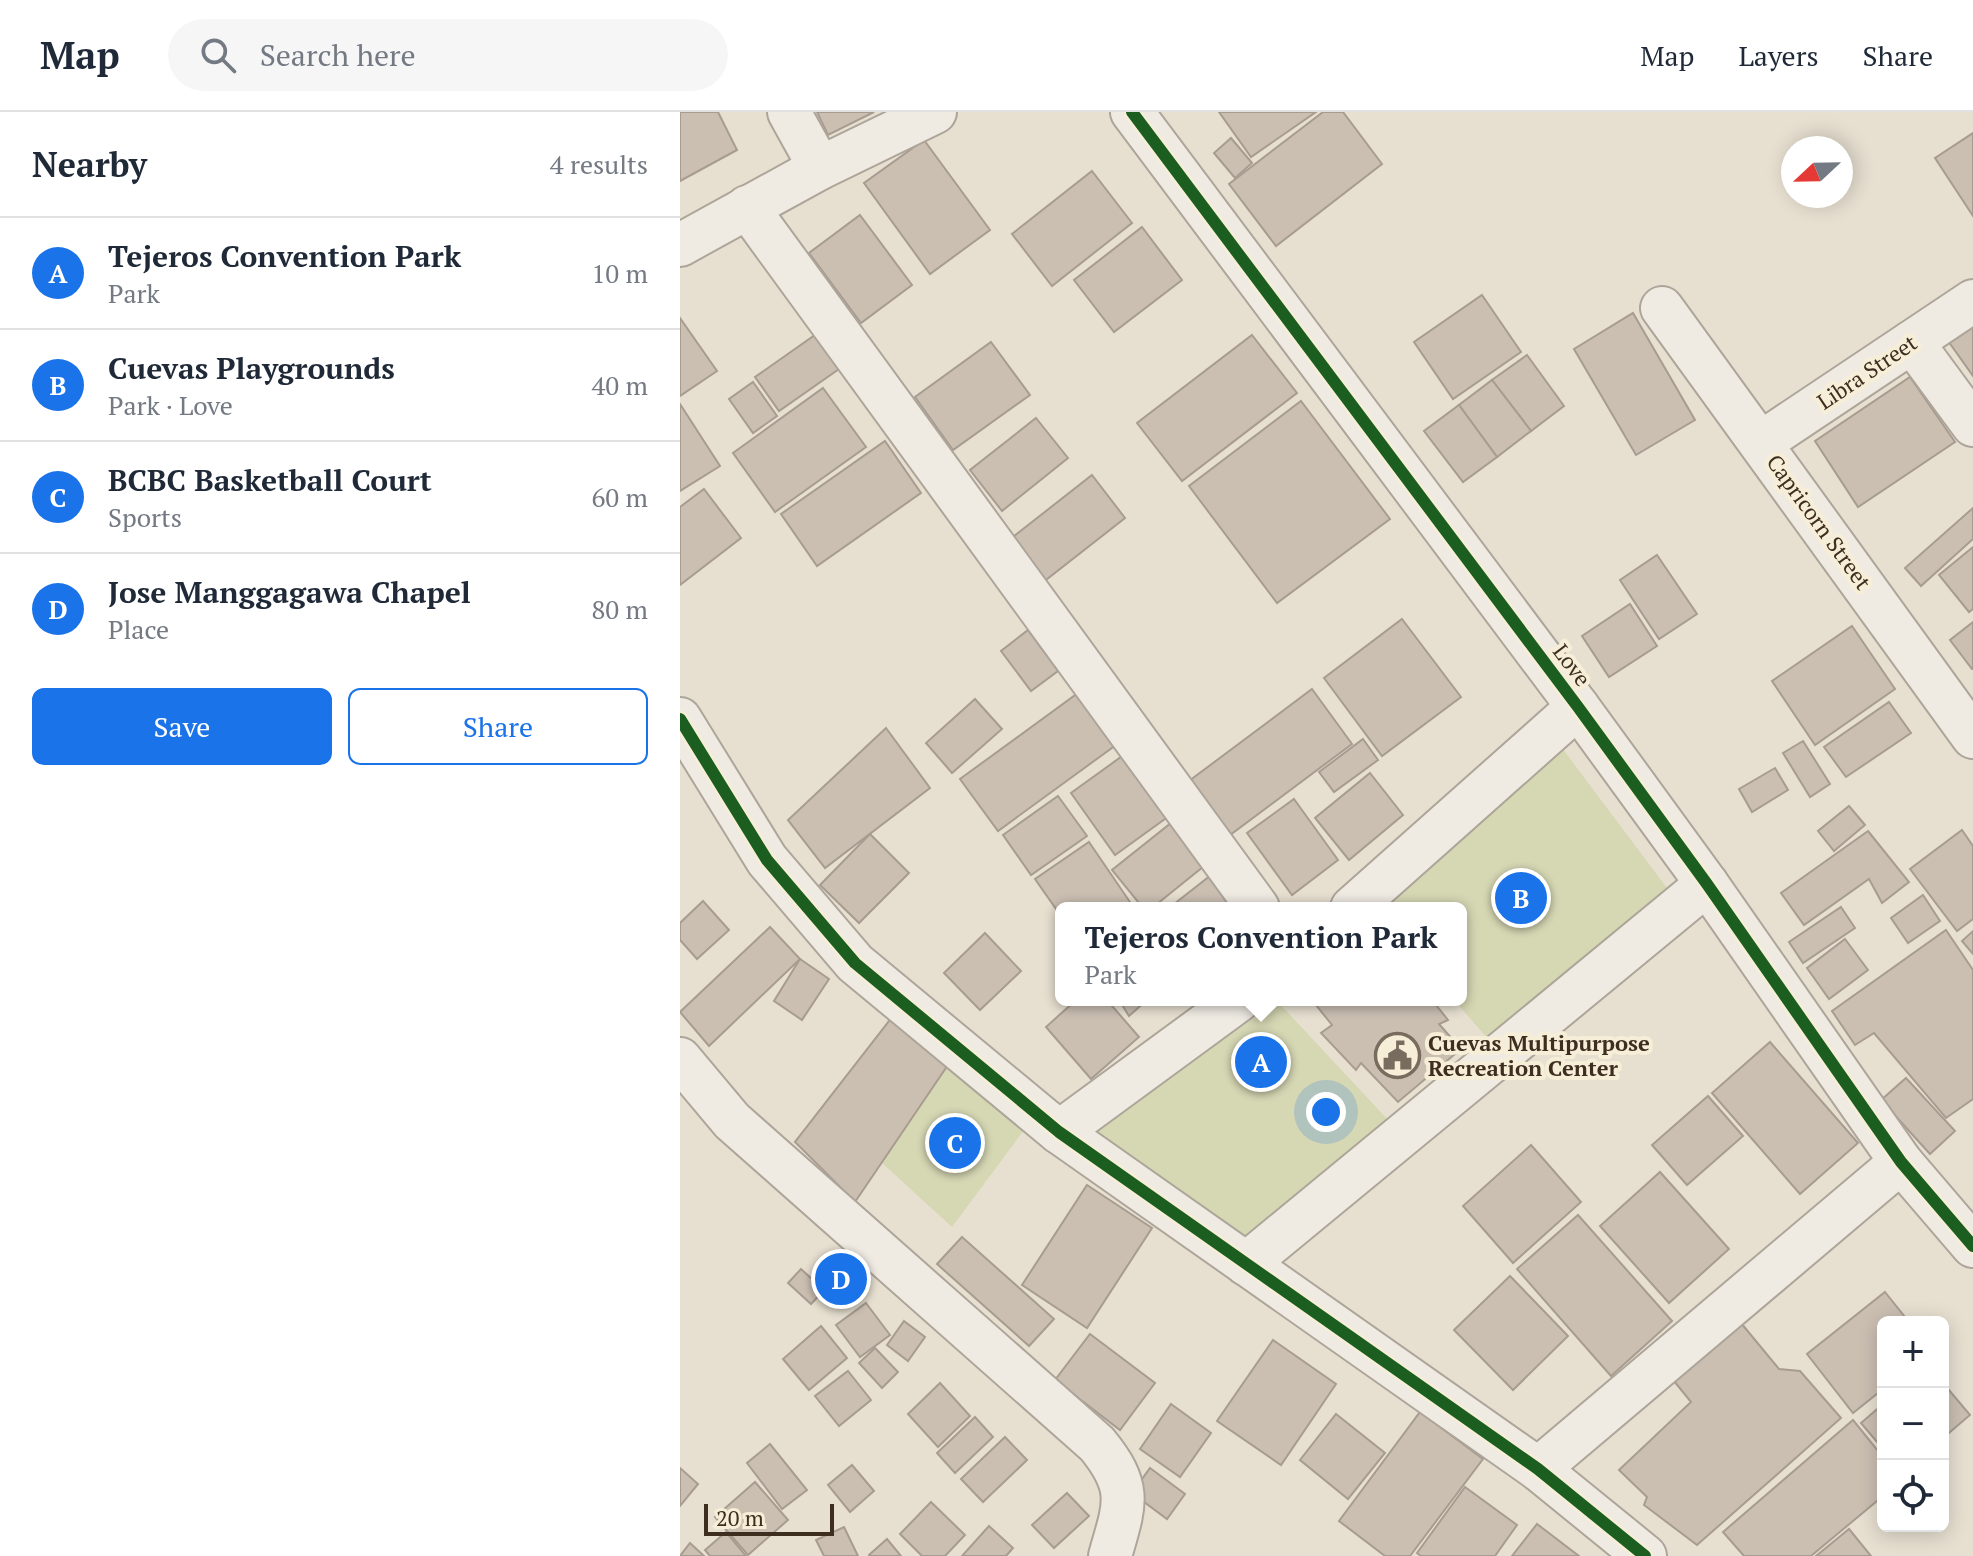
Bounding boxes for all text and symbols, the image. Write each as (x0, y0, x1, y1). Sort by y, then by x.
search box (168, 19, 728, 91)
text: Map (40, 30, 120, 80)
icon: search (196, 33, 240, 77)
text: Search here (260, 35, 416, 75)
text: Map (1640, 37, 1694, 74)
text: Layers (1738, 37, 1819, 74)
text: Share (1863, 37, 1933, 74)
north arrow (1781, 136, 1853, 208)
text: Nearby (32, 142, 147, 187)
text: 4 results (550, 147, 648, 181)
text: Tejeros Convention Park (108, 236, 461, 276)
text: A (49, 256, 67, 290)
text: 10 m (592, 256, 648, 290)
text: Park (108, 276, 160, 310)
street label: Libra Street (1811, 328, 1922, 416)
text: Cuevas Playgrounds (108, 348, 395, 388)
text: B (50, 368, 66, 402)
text: 40 m (592, 368, 648, 402)
text: Park · Love (108, 388, 233, 422)
street label: Capricorn Street (1761, 448, 1878, 595)
text: BCBC Basketball Court (108, 460, 432, 500)
text: C (50, 480, 66, 514)
text: 60 m (592, 480, 648, 514)
text: Sports (108, 500, 182, 534)
text: Jose Manggagawa Chapel (108, 572, 471, 612)
text: D (48, 592, 68, 626)
text: 80 m (592, 592, 648, 626)
text: Place (108, 612, 169, 646)
street label: Love (1547, 638, 1598, 692)
button: Save (32, 688, 332, 765)
button: Share (348, 688, 648, 765)
pin: B (1495, 868, 1547, 928)
popup (1055, 902, 1467, 1006)
text: Tejeros Convention Park (1084, 917, 1438, 957)
text: Park (1084, 957, 1136, 991)
place label: Cuevas Multipurpose Recreation Center (1428, 1028, 1650, 1082)
pin: A (1235, 1032, 1287, 1092)
public building icon: Cuevas Multipurpose Recreation Center (1373, 1032, 1421, 1080)
your location (1306, 1092, 1346, 1132)
pin: C (929, 1113, 981, 1173)
pin: D (815, 1249, 867, 1309)
map controls (1877, 1316, 1949, 1532)
button: + (1877, 1316, 1949, 1388)
button: − (1877, 1388, 1949, 1460)
button: locate (1877, 1460, 1949, 1532)
scale bar (704, 1500, 834, 1536)
text: 20 m (716, 1503, 764, 1532)

